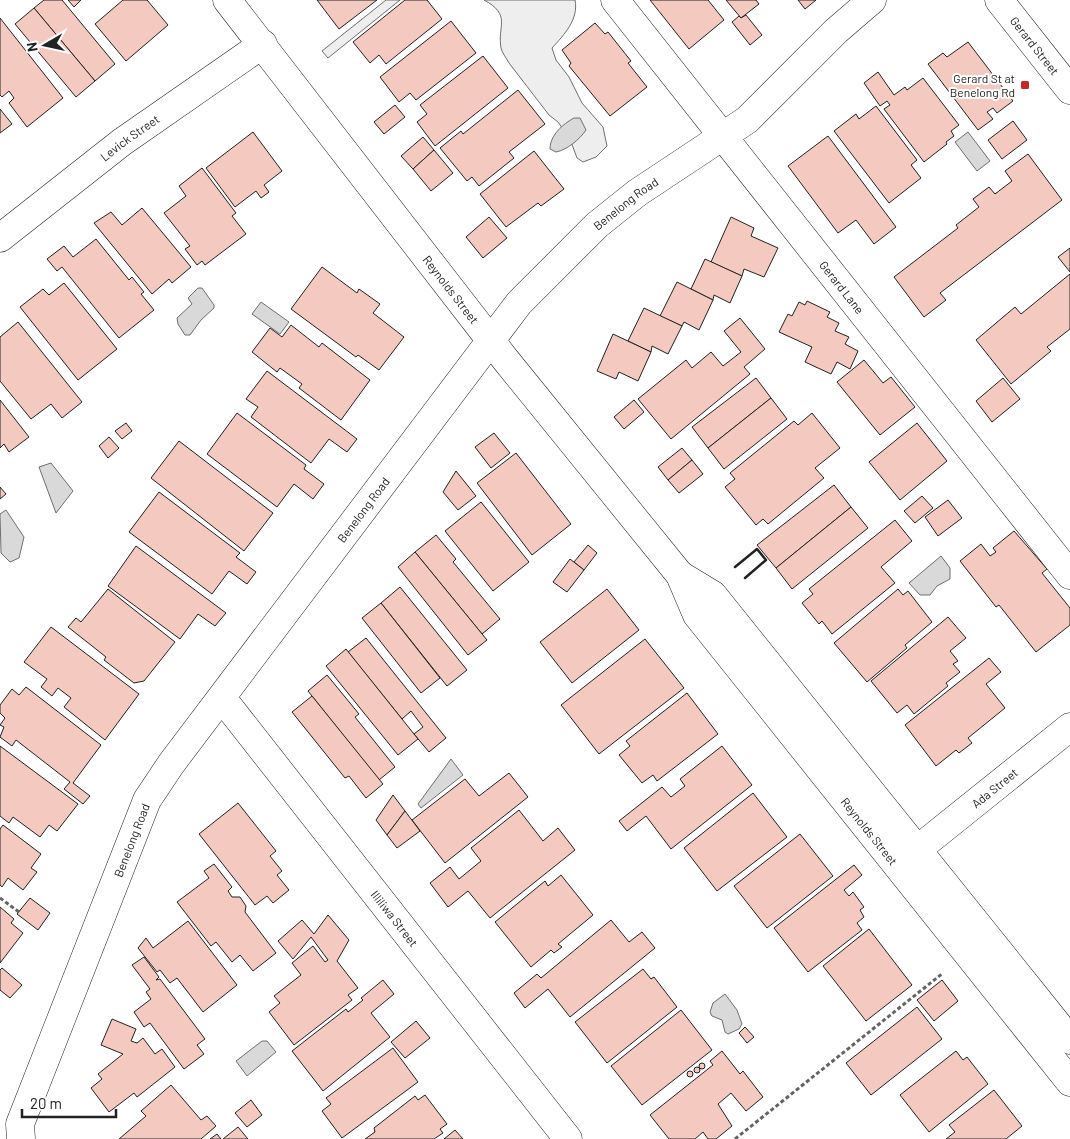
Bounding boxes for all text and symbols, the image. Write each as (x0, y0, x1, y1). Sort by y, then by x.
street label: Gerard Street (1008, 14, 1062, 77)
north arrow (20, 20, 70, 70)
text: N (23, 41, 41, 53)
place label: Gerard St at Benelong Rd (950, 71, 1015, 99)
marker: Gerard St at Benelong Rd (1019, 79, 1031, 91)
street label: Levick Street (97, 111, 162, 164)
street label: Benelong Road (590, 174, 660, 232)
street label: Reynolds Street (420, 253, 482, 326)
street label: Gerard Lane (817, 258, 867, 316)
street label: Benelong Road (334, 474, 392, 545)
street label: Ada Street (969, 765, 1020, 810)
street label: Reynolds Street (838, 794, 901, 868)
street label: Benelong Road (111, 801, 152, 879)
street label: Illiliwa Street (369, 887, 421, 949)
scale bar (22, 1086, 116, 1118)
text: 20 m (30, 1094, 62, 1112)

